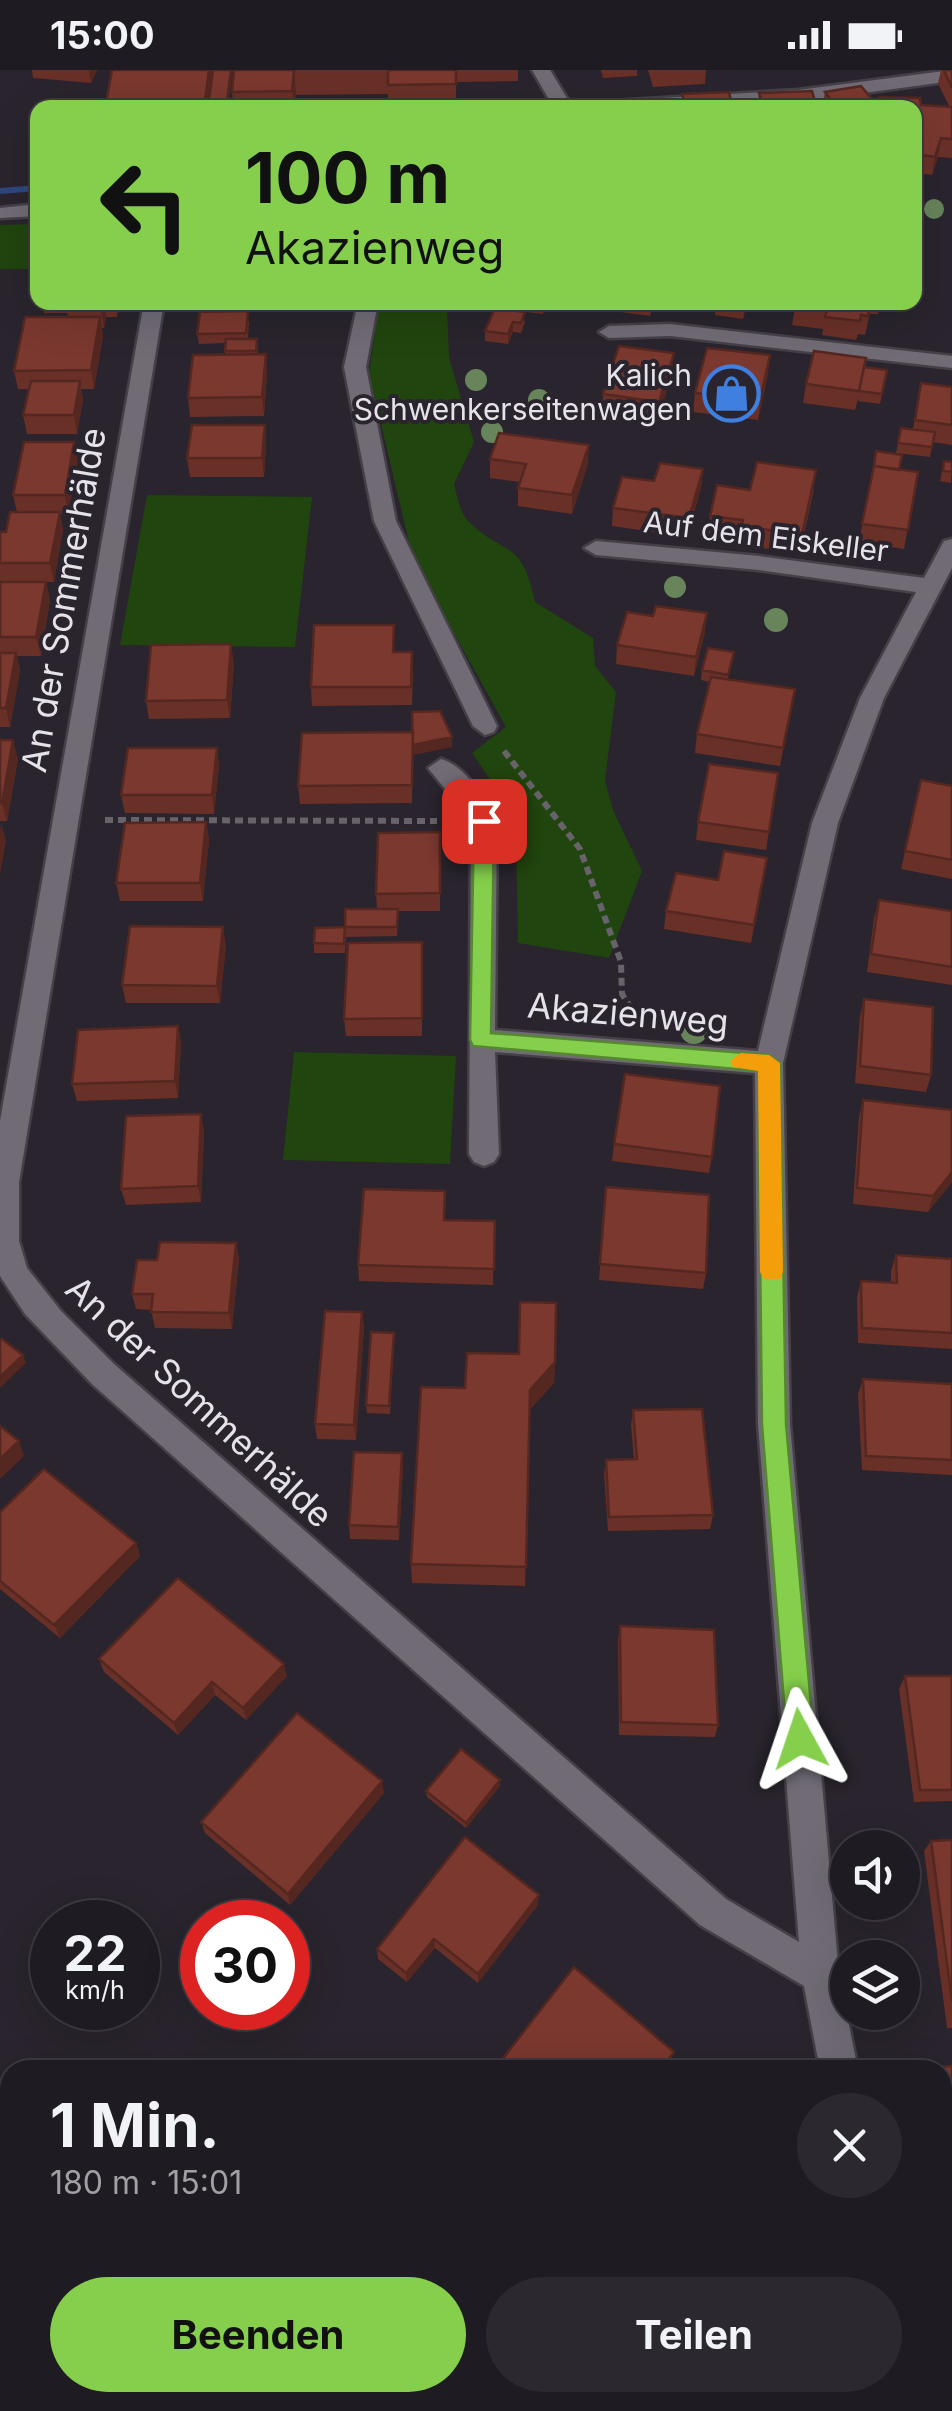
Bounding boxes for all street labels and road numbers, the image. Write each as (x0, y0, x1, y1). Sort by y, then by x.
street label: An der Sommerhälde (12, 424, 114, 775)
street label: Auf dem Eiskeller (642, 503, 891, 569)
street label: Akazienweg (526, 983, 730, 1043)
street label: An der Sommerhälde (58, 1267, 342, 1536)

